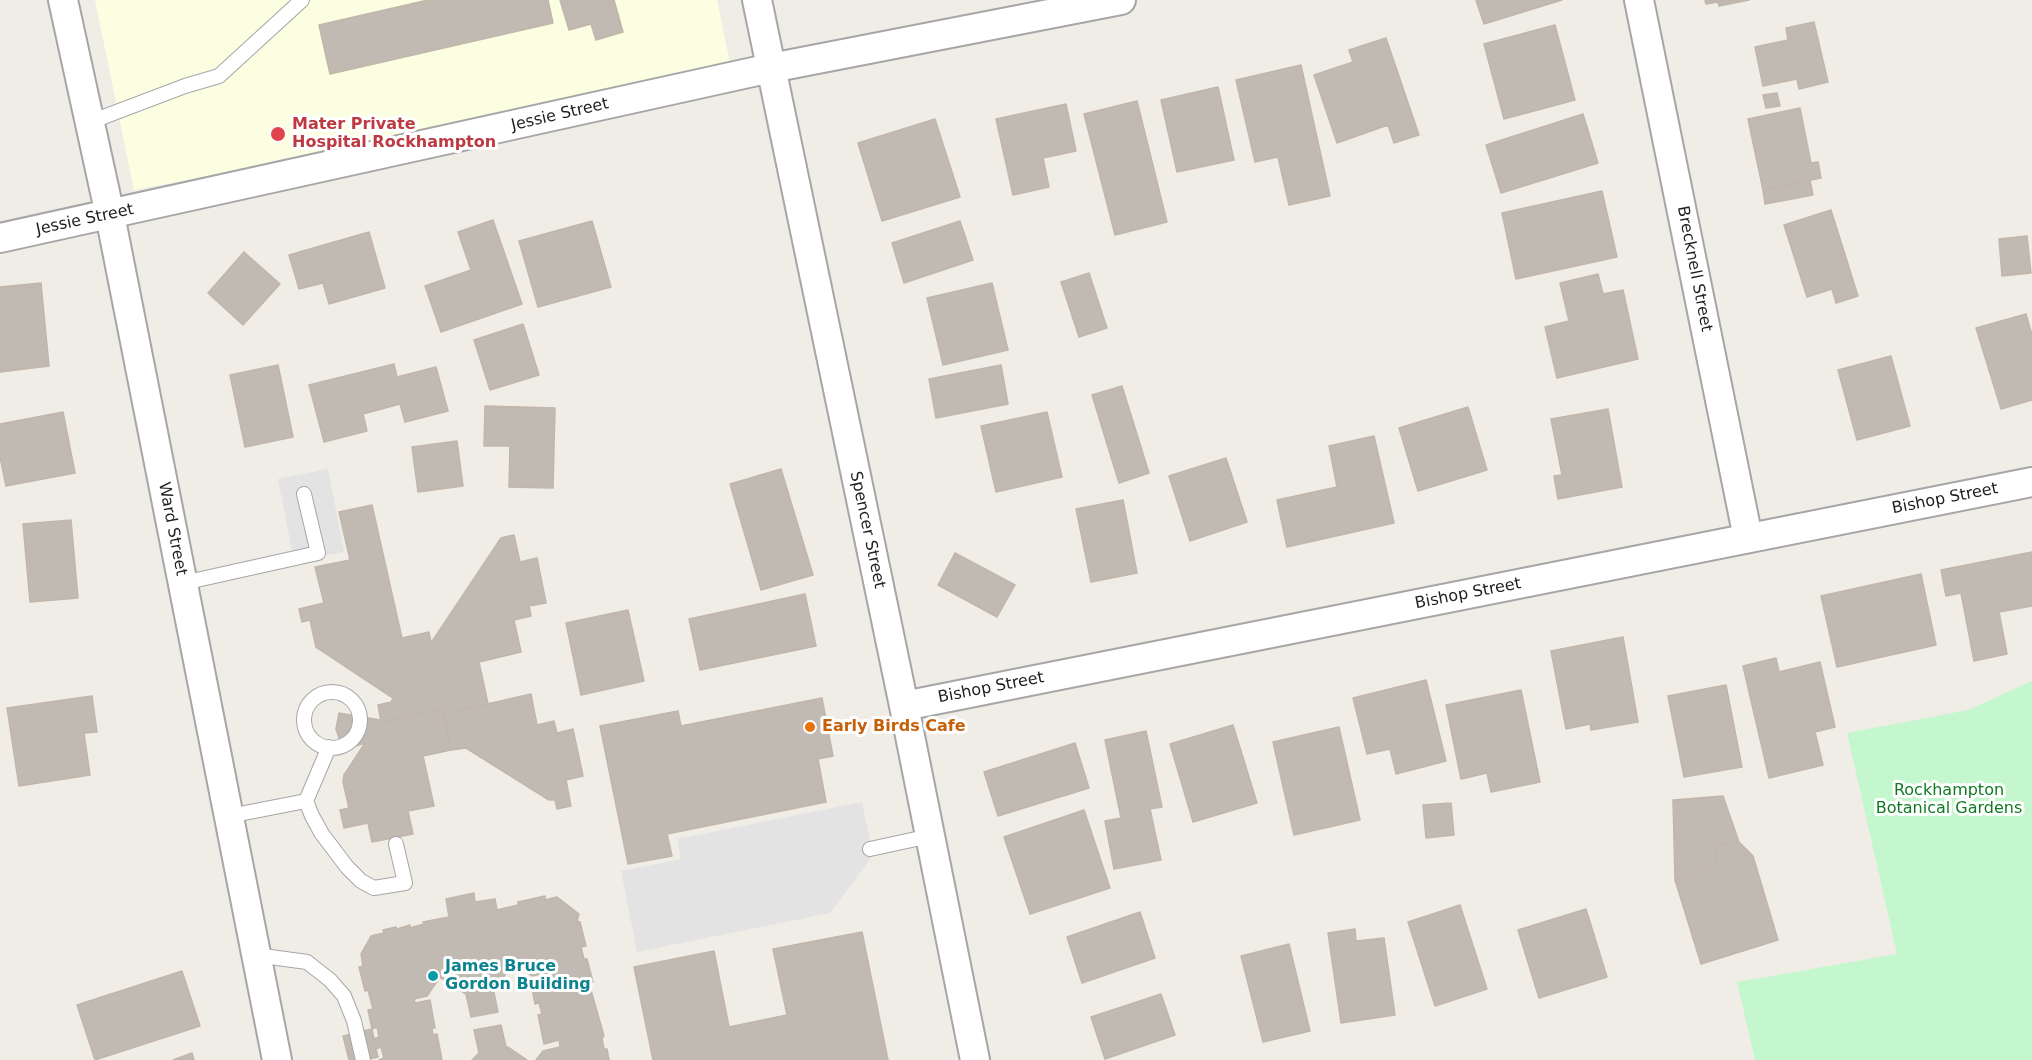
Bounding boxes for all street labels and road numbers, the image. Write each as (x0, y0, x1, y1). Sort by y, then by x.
street label: Jessie Street (509, 94, 611, 136)
street label: Jessie Street (34, 200, 136, 240)
street label: Brecknell Street (1672, 204, 1716, 334)
street label: Spencer Street (845, 470, 889, 590)
street label: Bishop Street (1890, 479, 2000, 519)
street label: Ward Street (154, 481, 190, 577)
street label: Bishop Street (1413, 574, 1523, 614)
street label: Bishop Street (936, 668, 1046, 708)

